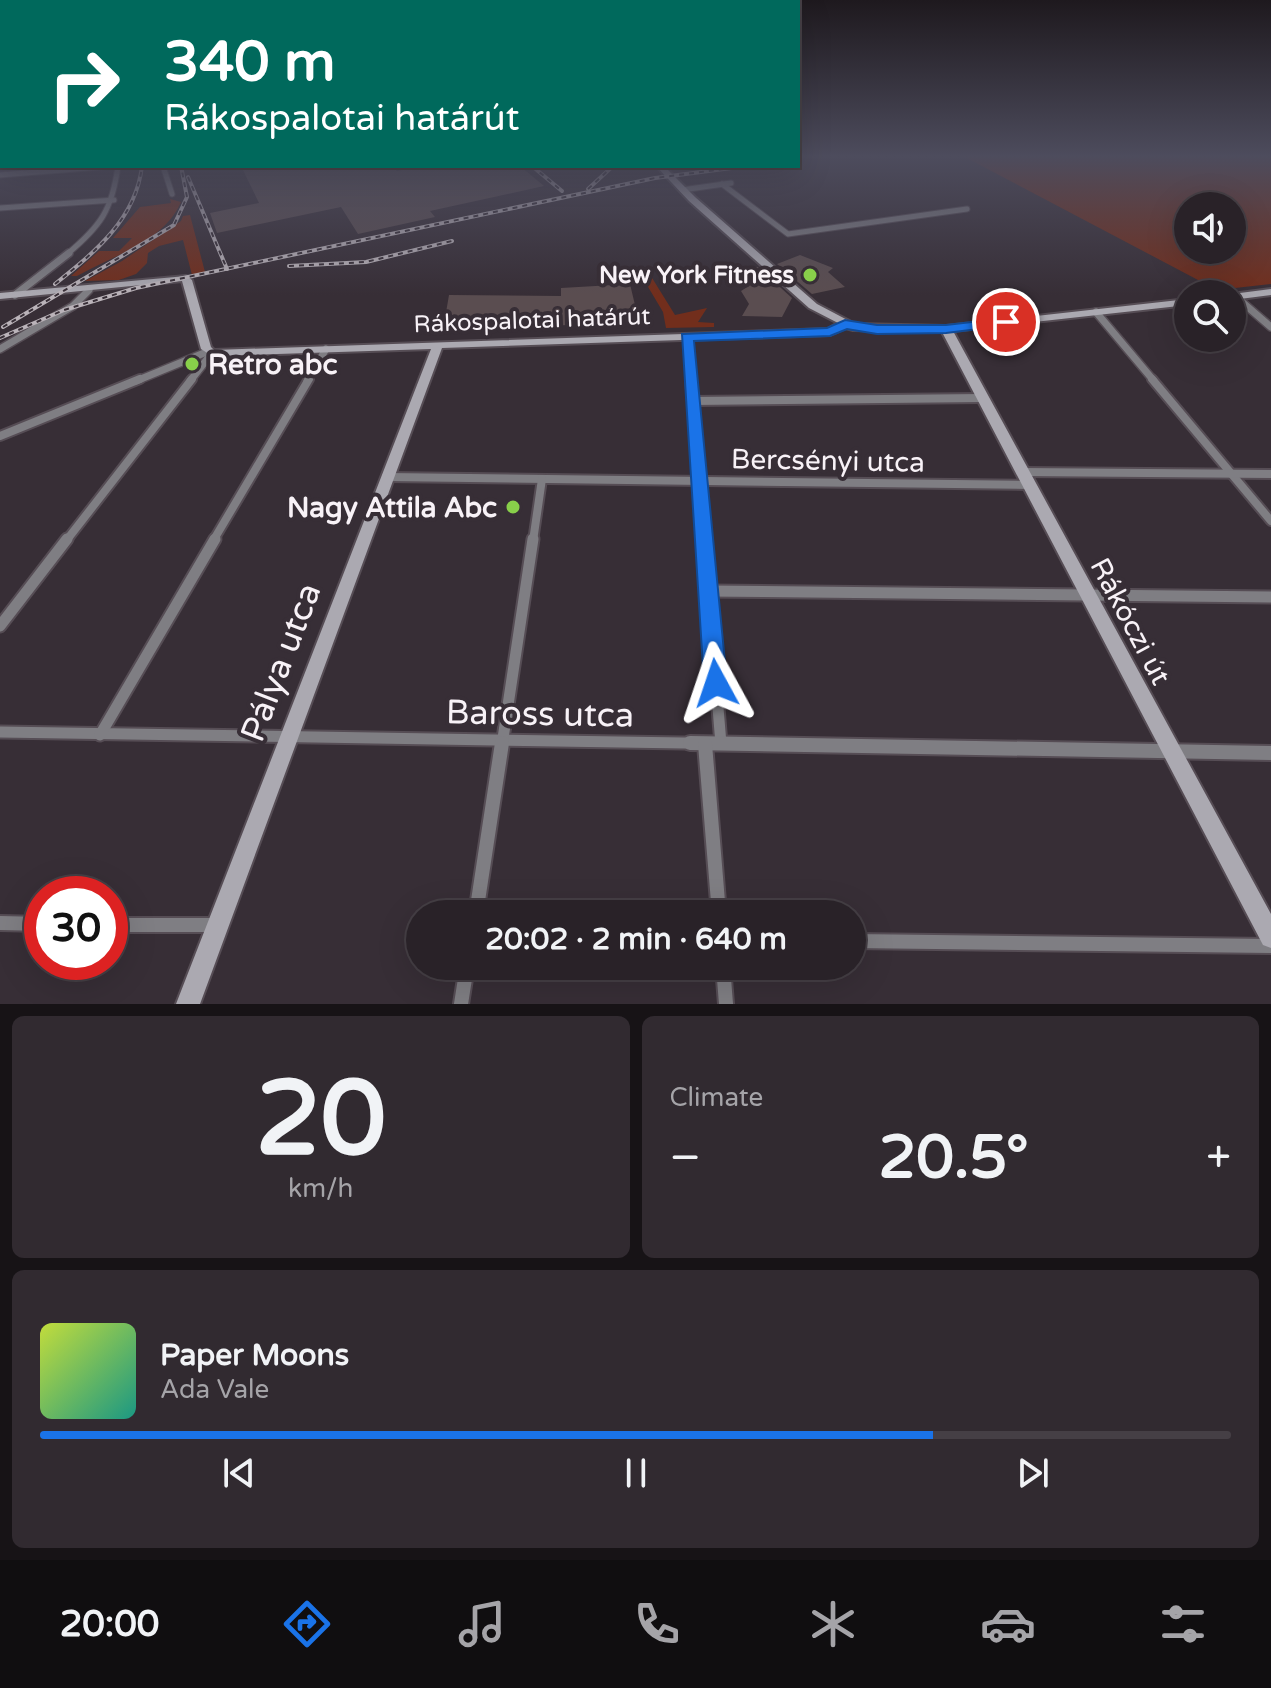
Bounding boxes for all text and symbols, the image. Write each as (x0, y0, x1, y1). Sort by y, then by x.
text: 340 m (164, 29, 335, 96)
icon: right (32, 32, 136, 136)
text: Rákospalotai határút (164, 97, 519, 140)
map controls (1174, 192, 1246, 352)
button: sound (1174, 192, 1246, 264)
place label: New York Fitness (599, 261, 794, 290)
marker: New York Fitness (801, 266, 819, 284)
button: search (1174, 280, 1246, 352)
pin (972, 288, 1040, 356)
icon: arrive (984, 300, 1028, 344)
street label: Rákospalotai határút (413, 302, 651, 339)
place label: Retro abc (208, 348, 337, 382)
marker: Retro abc (183, 355, 201, 373)
street label: Bercsényi utca (731, 442, 925, 480)
place label: Nagy Attila Abc (287, 491, 497, 525)
marker: Nagy Attila Abc (504, 498, 522, 516)
street label: Rákóczi út (1083, 552, 1178, 691)
street label: Pálya utca (232, 578, 330, 747)
position arrow (674, 641, 758, 725)
street label: Baross utca (446, 692, 634, 737)
speed limit sign: 30 (24, 876, 128, 980)
text: 20:02 · 2 min · 640 m (485, 921, 787, 958)
text: 20 (255, 1058, 386, 1183)
text: Climate (670, 1082, 763, 1113)
text: 20.5° (878, 1122, 1029, 1194)
text: − (670, 1132, 701, 1185)
text: + (1206, 1132, 1231, 1185)
text: km/h (288, 1173, 353, 1204)
text: Paper Moons (160, 1337, 349, 1374)
text: Ada Vale (160, 1374, 269, 1405)
icon: previous (217, 1451, 261, 1495)
icon: pause (614, 1451, 658, 1495)
icon: next (1011, 1451, 1055, 1495)
icon: directions (279, 1596, 335, 1652)
icon: music (454, 1596, 510, 1652)
icon: phone (629, 1596, 685, 1652)
icon: climate (805, 1596, 861, 1652)
icon: car (980, 1596, 1036, 1652)
icon: filters (1155, 1596, 1211, 1652)
text: 20:00 (60, 1603, 159, 1646)

